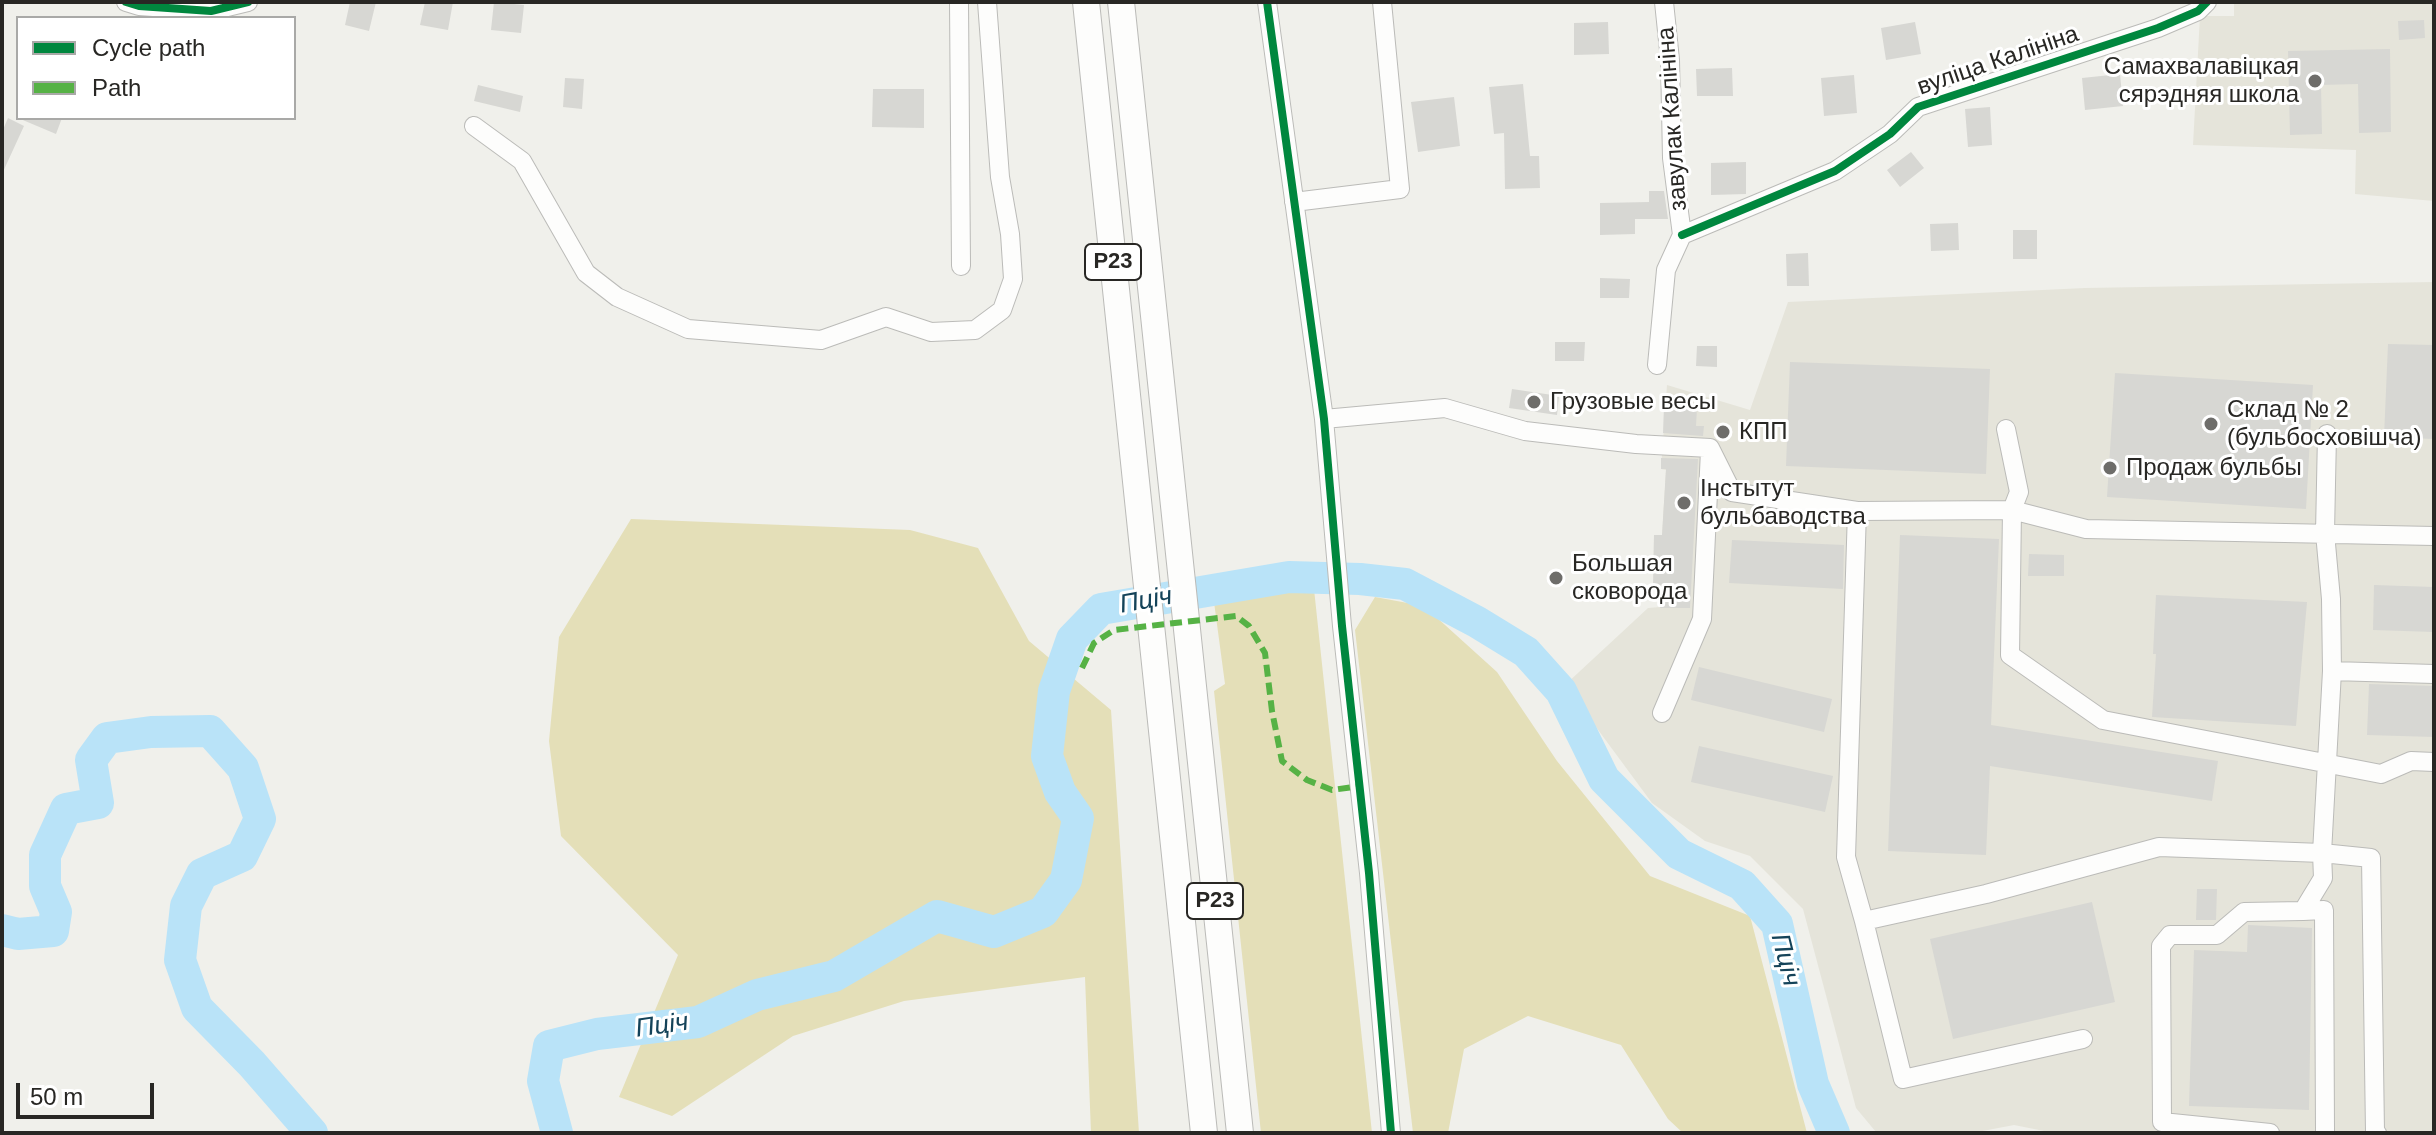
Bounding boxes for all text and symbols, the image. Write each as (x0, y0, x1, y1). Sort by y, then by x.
legend (16, 16, 296, 120)
street label: вуліца Калініна (1914, 20, 2082, 102)
street label: завулак Калініна (1652, 26, 1694, 212)
text: Cycle path (92, 34, 205, 61)
place label: Самахвалавіцкая сярэдняя школа (2104, 53, 2299, 109)
marker: Самахвалавіцкая сярэдняя школа (2306, 72, 2324, 90)
text: Path (92, 74, 141, 101)
road number: Р23 (1085, 244, 1141, 280)
place label: Грузовые весы (1550, 388, 1716, 416)
marker: Грузовые весы (1525, 393, 1543, 411)
place label: Склад № 2 (бульбосховішча) (2227, 396, 2422, 452)
marker: Склад № 2 (бульбосховішча) (2202, 415, 2220, 433)
place label: КПП (1739, 418, 1787, 446)
marker: КПП (1714, 423, 1732, 441)
place label: Продаж бульбы (2126, 454, 2302, 482)
marker: Продаж бульбы (2101, 459, 2119, 477)
place label: Інстытут бульбаводства (1700, 475, 1866, 531)
marker: Інстытут бульбаводства (1675, 494, 1693, 512)
place label: Большая сковорода (1572, 550, 1687, 606)
marker: Большая сковорода (1547, 569, 1565, 587)
water label: Пціч (1117, 581, 1175, 621)
road number: Р23 (1187, 883, 1243, 919)
water label: Пціч (1763, 931, 1807, 989)
water label: Пціч (634, 1007, 690, 1045)
scale bar (20, 1067, 158, 1117)
text: 50 m (30, 1083, 83, 1110)

